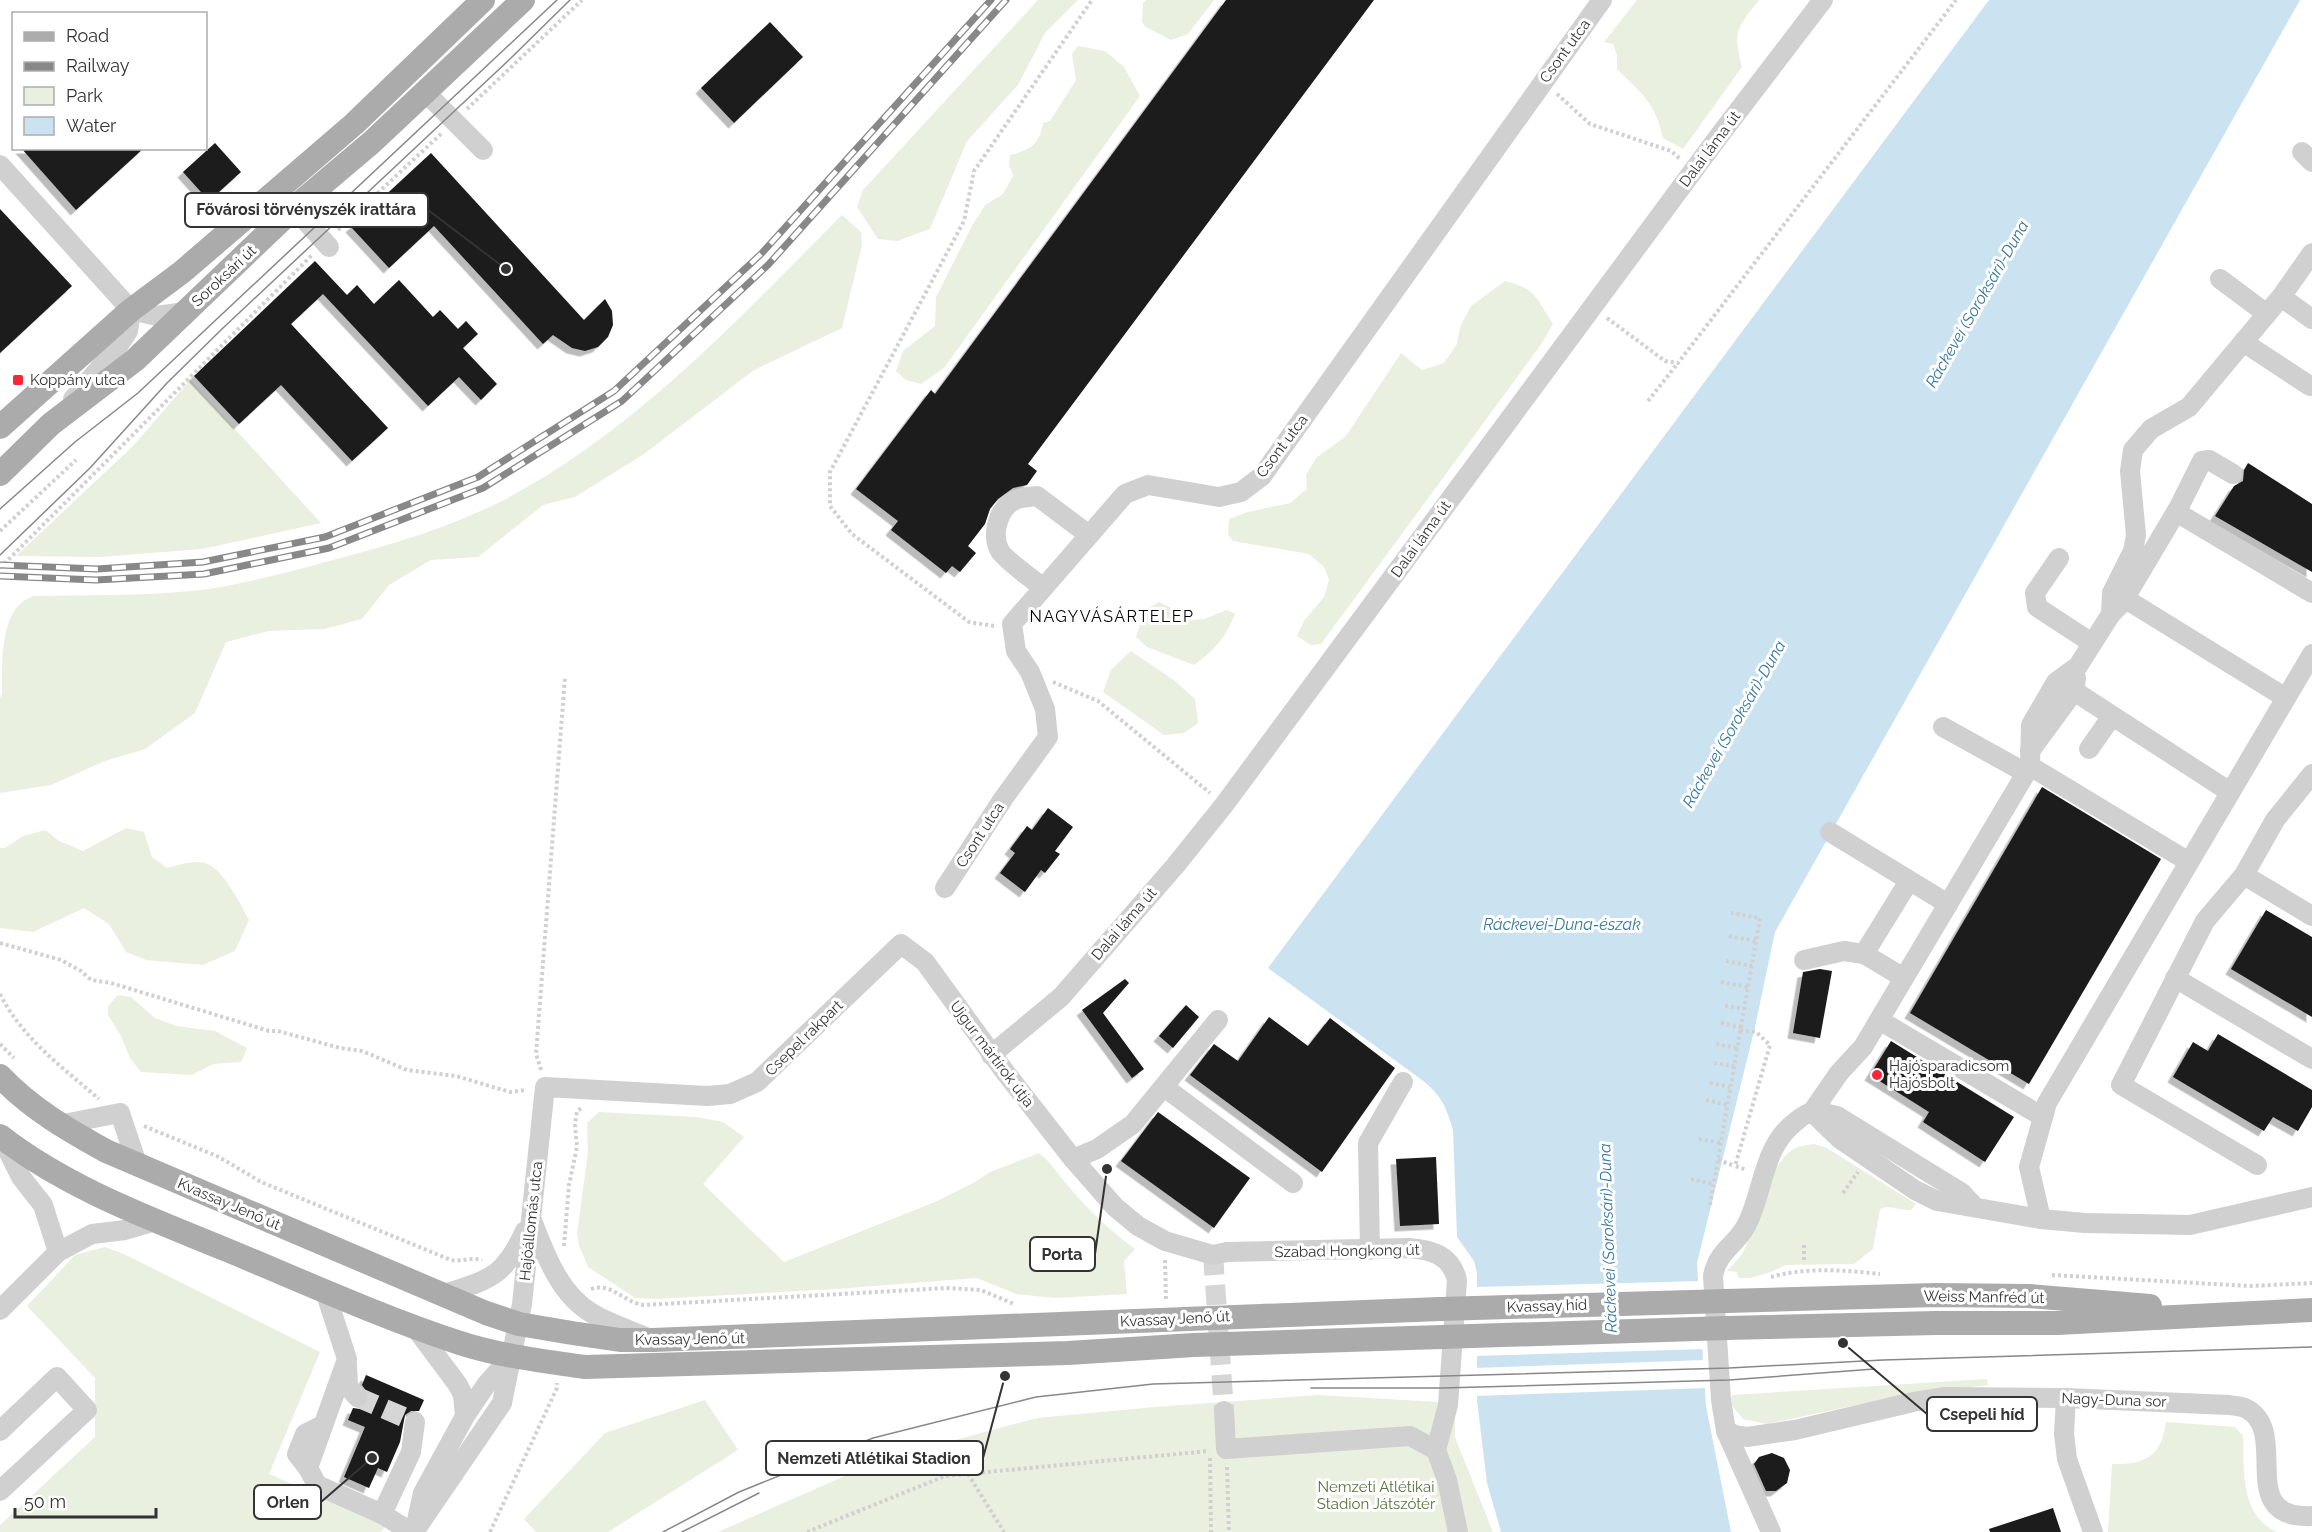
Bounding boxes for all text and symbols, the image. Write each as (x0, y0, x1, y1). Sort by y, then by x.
legend (12, 12, 207, 150)
street label: Csont utca (1536, 16, 1594, 86)
text: Road (66, 25, 109, 46)
text: Railway (66, 55, 130, 76)
text: Park (66, 85, 103, 106)
street label: Dalai láma út (1676, 108, 1744, 190)
text: Water (66, 115, 117, 136)
callout: Fővárosi törvényszék irattára (185, 193, 428, 227)
text: Fővárosi törvényszék irattára (196, 200, 416, 219)
water label: Ráckevei (Soroksári)-Duna (1921, 217, 2033, 391)
street label: Soroksári út (188, 242, 260, 310)
place label: Koppány utca (30, 371, 125, 389)
marker: Koppány utca (11, 373, 25, 387)
street label: Csont utca (1252, 411, 1312, 481)
street label: Dalai láma út (1387, 497, 1455, 581)
district label: NAGYVÁSÁRTELEP (1030, 606, 1194, 626)
water label: Ráckevei (Soroksári)-Duna (1678, 637, 1790, 811)
street label: Csont utca (952, 799, 1008, 871)
street label: Dalai láma út (1088, 884, 1160, 964)
water label: Ráckevei-Duna-észak (1483, 915, 1641, 934)
street label: Csepel rakpart (761, 996, 847, 1080)
street label: Ujgur mártírok útja (946, 997, 1038, 1111)
place label: Hajósparadicsom Hajósbolt (1889, 1057, 2009, 1092)
marker: Hajósparadicsom Hajósbolt (1870, 1068, 1884, 1082)
water label: Ráckevei (Soroksári)-Duna (1595, 1143, 1621, 1333)
street label: Hajóállomás utca (516, 1160, 546, 1282)
street label: Kvassay Jenő út (175, 1174, 283, 1234)
callout: Porta (1030, 1237, 1095, 1271)
street label: Szabad Hongkong út (1274, 1241, 1420, 1261)
text: Porta (1041, 1245, 1083, 1264)
street label: Weiss Manfréd út (1923, 1287, 2045, 1307)
street label: Kvassay híd (1506, 1296, 1588, 1316)
street label: Kvassay Jenő út (1120, 1307, 1230, 1331)
street label: Kvassay Jenő út (635, 1329, 745, 1349)
street label: Nagy-Duna sor (2061, 1389, 2168, 1411)
callout: Csepeli híd (1927, 1397, 2037, 1431)
text: Csepeli híd (1939, 1405, 2025, 1424)
callout: Nemzeti Atlétikai Stadion (766, 1441, 983, 1475)
text: Nemzeti Atlétikai Stadion (777, 1449, 971, 1468)
park label: Nemzeti Atlétikai Stadion Játszótér (1317, 1478, 1436, 1513)
scale bar (15, 1481, 156, 1519)
callout: Orlen (254, 1485, 321, 1519)
text: 50 m (24, 1491, 66, 1512)
text: Orlen (267, 1493, 309, 1512)

